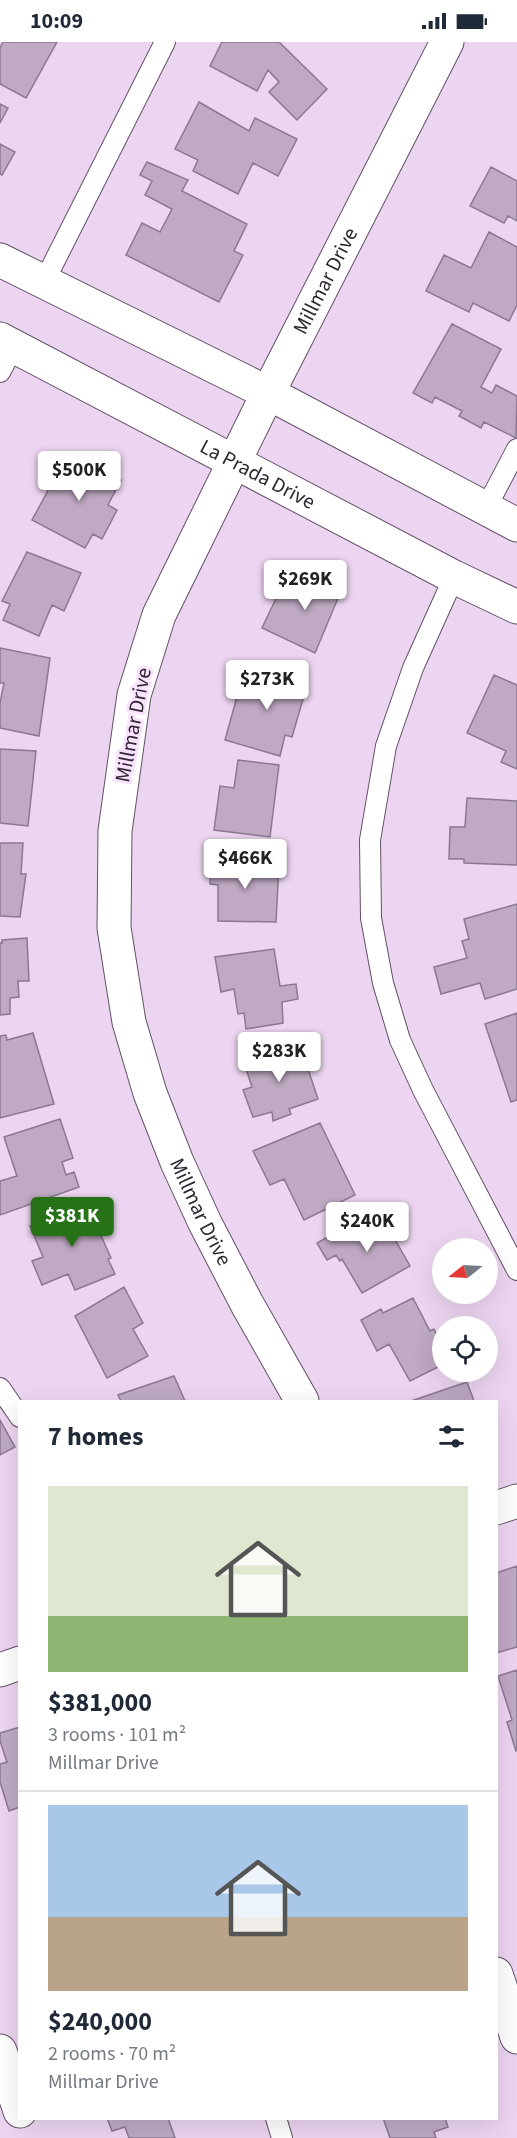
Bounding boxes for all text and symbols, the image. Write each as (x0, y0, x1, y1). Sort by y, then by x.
text: 10:09 (30, 5, 83, 37)
street label: Millmar Drive (285, 222, 365, 339)
street label: La Prada Drive (195, 432, 321, 517)
pin: $500K (37, 451, 121, 502)
text: $500K (52, 456, 106, 484)
pin: $269K (263, 560, 347, 611)
text: $269K (278, 565, 332, 593)
pin: $273K (225, 660, 309, 711)
street label: Millmar Drive (107, 665, 159, 785)
text: $273K (240, 665, 294, 693)
pin: $466K (203, 839, 287, 890)
text: $466K (218, 844, 272, 872)
pin: $283K (237, 1032, 321, 1083)
text: $283K (252, 1037, 306, 1065)
street label: Millmar Drive (162, 1153, 240, 1271)
pin: $381K (30, 1197, 114, 1248)
text: $381K (45, 1202, 99, 1230)
pin: $240K (325, 1202, 409, 1253)
text: $240K (340, 1207, 394, 1235)
north arrow (432, 1238, 498, 1304)
map controls (432, 1238, 498, 1382)
button: locate (432, 1316, 498, 1382)
text: 7 homes (48, 1418, 143, 1455)
icon: filters (435, 1420, 468, 1453)
icon: home (204, 1525, 312, 1633)
text: $381,000 (48, 1684, 152, 1721)
text: 3 rooms · 101 m² (48, 1721, 186, 1749)
text: Millmar Drive (48, 1749, 159, 1777)
icon: home (204, 1844, 312, 1952)
text: $240,000 (48, 2003, 152, 2040)
text: 2 rooms · 70 m² (48, 2040, 176, 2068)
text: Millmar Drive (48, 2068, 159, 2096)

